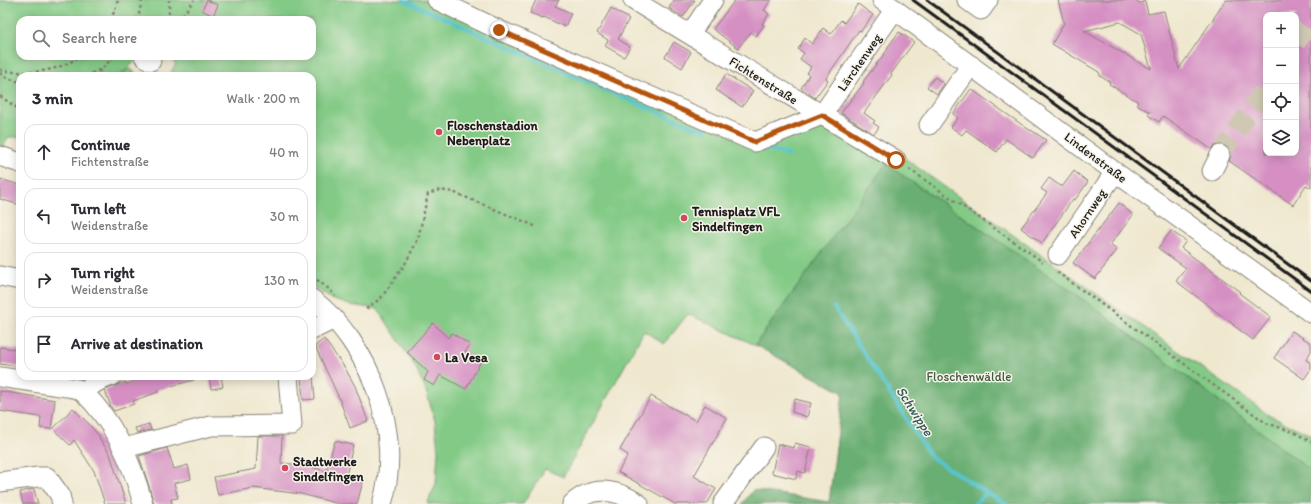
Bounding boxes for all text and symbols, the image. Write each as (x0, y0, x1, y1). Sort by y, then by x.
map controls (1263, 12, 1299, 156)
button: + (1263, 12, 1299, 48)
search box (16, 16, 316, 60)
route end (490, 21, 508, 39)
icon: search (30, 27, 52, 49)
text: Search here (62, 29, 137, 47)
street label: Lärchenweg (834, 30, 885, 94)
button: − (1263, 48, 1299, 84)
street label: Fichtenstraße (727, 53, 801, 107)
button: locate (1263, 84, 1299, 120)
text: 3 min (32, 88, 73, 108)
text: Walk · 200 m (227, 91, 300, 106)
place label: Floschenstadion Nebenplatz (447, 118, 538, 149)
button: layers (1263, 120, 1299, 156)
marker: Floschenstadion Nebenplatz (434, 127, 444, 137)
street label: Lindenstraße (1061, 129, 1130, 186)
text: Continue (71, 136, 130, 154)
icon: ahead (33, 141, 55, 163)
text: 40 m (269, 145, 299, 160)
route start (887, 151, 905, 169)
text: Fichtenstraße (71, 154, 149, 169)
street label: Ahornweg (1066, 186, 1109, 241)
text: Turn left (71, 200, 126, 218)
place label: Tennisplatz VFL Sindelfingen (691, 204, 780, 235)
icon: left (33, 205, 55, 227)
text: 30 m (270, 209, 299, 224)
marker: Tennisplatz VFL Sindelfingen (679, 213, 689, 223)
text: Weidenstraße (71, 218, 148, 233)
text: Turn right (71, 264, 135, 282)
icon: right (33, 269, 55, 291)
text: 130 m (264, 273, 299, 288)
text: Weidenstraße (71, 282, 148, 297)
icon: arrive (33, 333, 55, 355)
text: Arrive at destination (71, 335, 203, 353)
place label: La Vesa (445, 350, 488, 365)
marker: La Vesa (432, 352, 442, 362)
park label: Floschenwäldle (926, 369, 1012, 384)
water label: Schwippe (892, 383, 938, 440)
place label: Stadtwerke Sindelfingen (293, 454, 364, 485)
marker: Stadtwerke Sindelfingen (280, 463, 290, 473)

